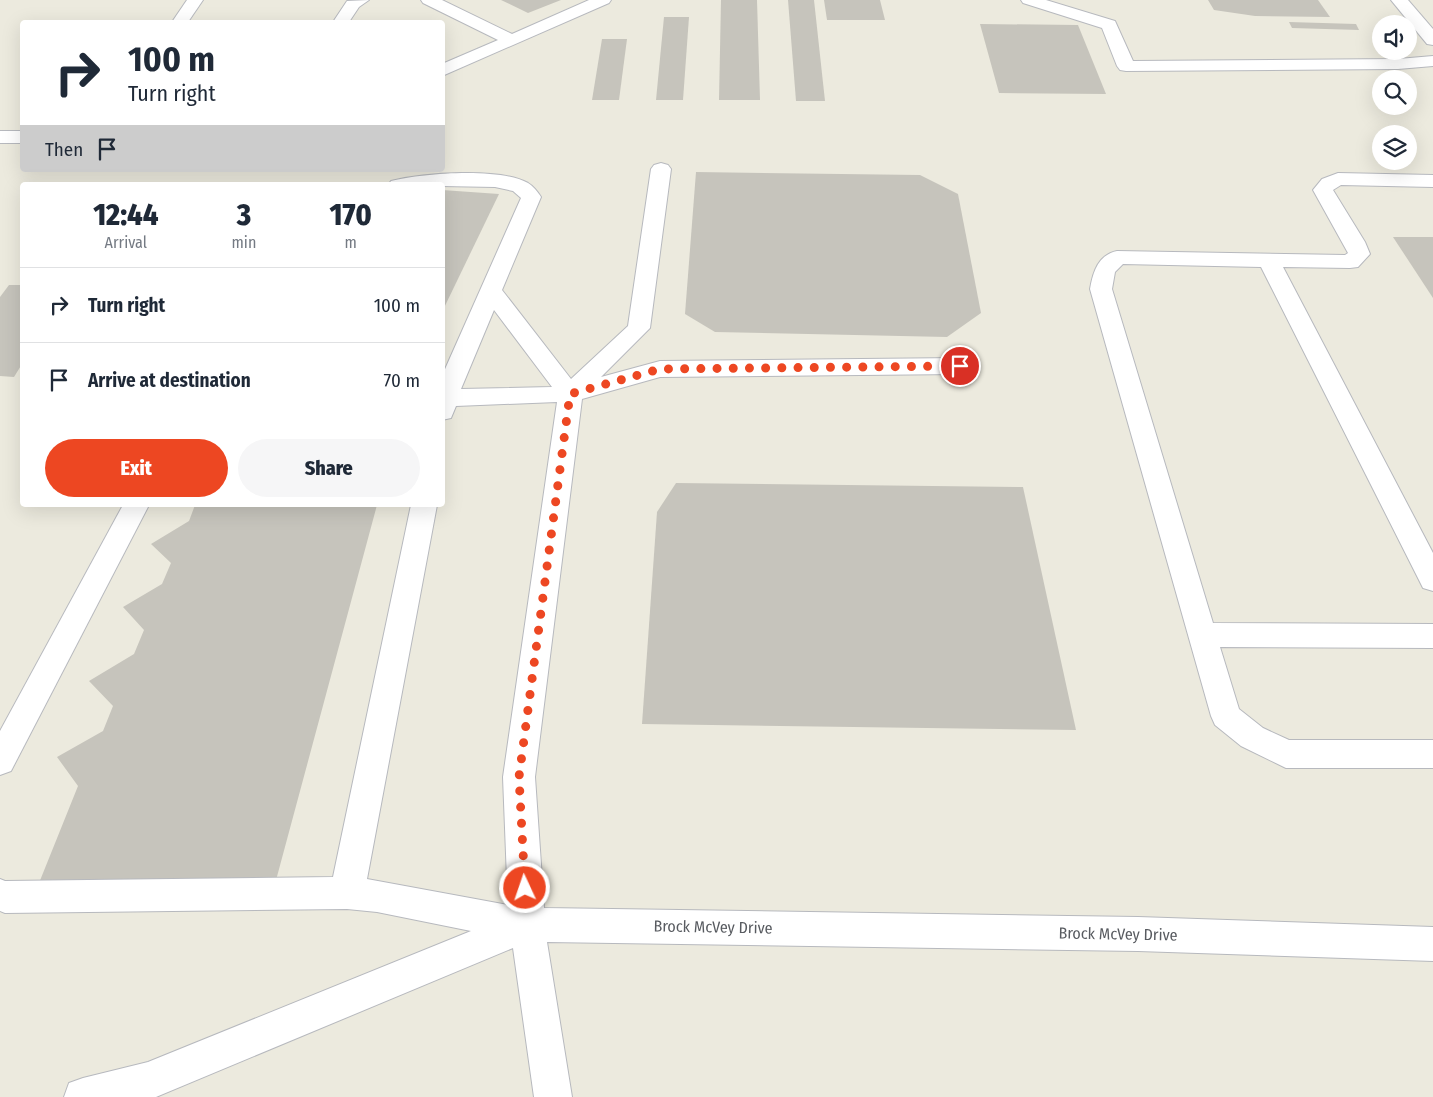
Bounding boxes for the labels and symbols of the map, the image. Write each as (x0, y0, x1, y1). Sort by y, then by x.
pin (939, 345, 981, 387)
position arrow (498, 861, 550, 913)
street label: Brock McVey Drive (653, 916, 773, 938)
street label: Brock McVey Drive (1058, 923, 1178, 945)

